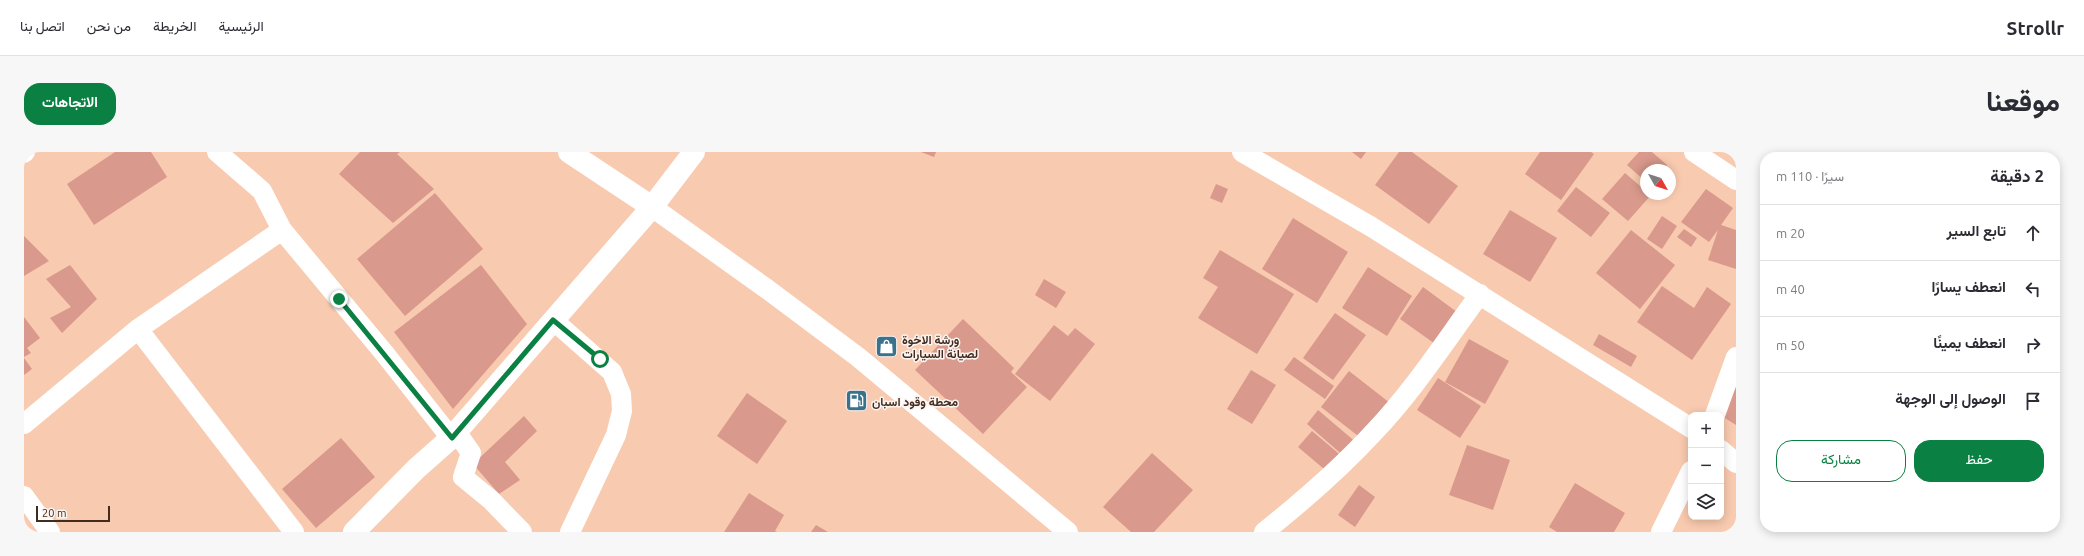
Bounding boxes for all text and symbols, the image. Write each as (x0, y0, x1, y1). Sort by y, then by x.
text: Strollr (2007, 17, 2064, 39)
text: اتصل بنا (20, 18, 65, 34)
text: من نحن (87, 18, 131, 34)
text: الخريطة (153, 18, 196, 34)
text: الرئيسية (218, 18, 264, 34)
button: الاتجاهات (24, 83, 116, 125)
text: موقعنا (1986, 85, 2060, 116)
north arrow (1640, 164, 1676, 200)
text: 2 دقيقة (1990, 166, 2044, 185)
text: سيرًا · 110 m (1776, 169, 1844, 183)
text: تابع السير (1947, 222, 2006, 239)
icon: ahead (2022, 222, 2044, 244)
text: 20 m (1776, 226, 1805, 240)
text: انعطف يسارًا (1931, 278, 2006, 295)
icon: left (2022, 278, 2044, 300)
text: 40 m (1776, 282, 1805, 296)
route end (330, 290, 348, 308)
shop icon: ورشة الاخوة لصيانة السيارات (874, 333, 900, 359)
place label: ورشة الاخوة لصيانة السيارات (902, 333, 978, 362)
text: انعطف يمينًا (1933, 334, 2006, 351)
icon: right (2022, 334, 2044, 356)
text: 50 m (1776, 338, 1805, 352)
route start (591, 350, 609, 368)
fuel station icon: محطة وقود اسبان (843, 388, 869, 414)
text: الوصول إلى الوجهة (1895, 390, 2006, 407)
icon: arrive (2022, 390, 2044, 412)
place label: محطة وقود اسبان (872, 395, 958, 410)
map controls (1688, 412, 1724, 520)
button: + (1688, 412, 1724, 448)
button: مشاركة (1776, 440, 1906, 482)
button: حفظ (1914, 440, 2044, 482)
button: − (1688, 448, 1724, 484)
button: layers (1688, 484, 1724, 520)
scale bar (36, 504, 110, 523)
text: 20 m (42, 507, 66, 519)

